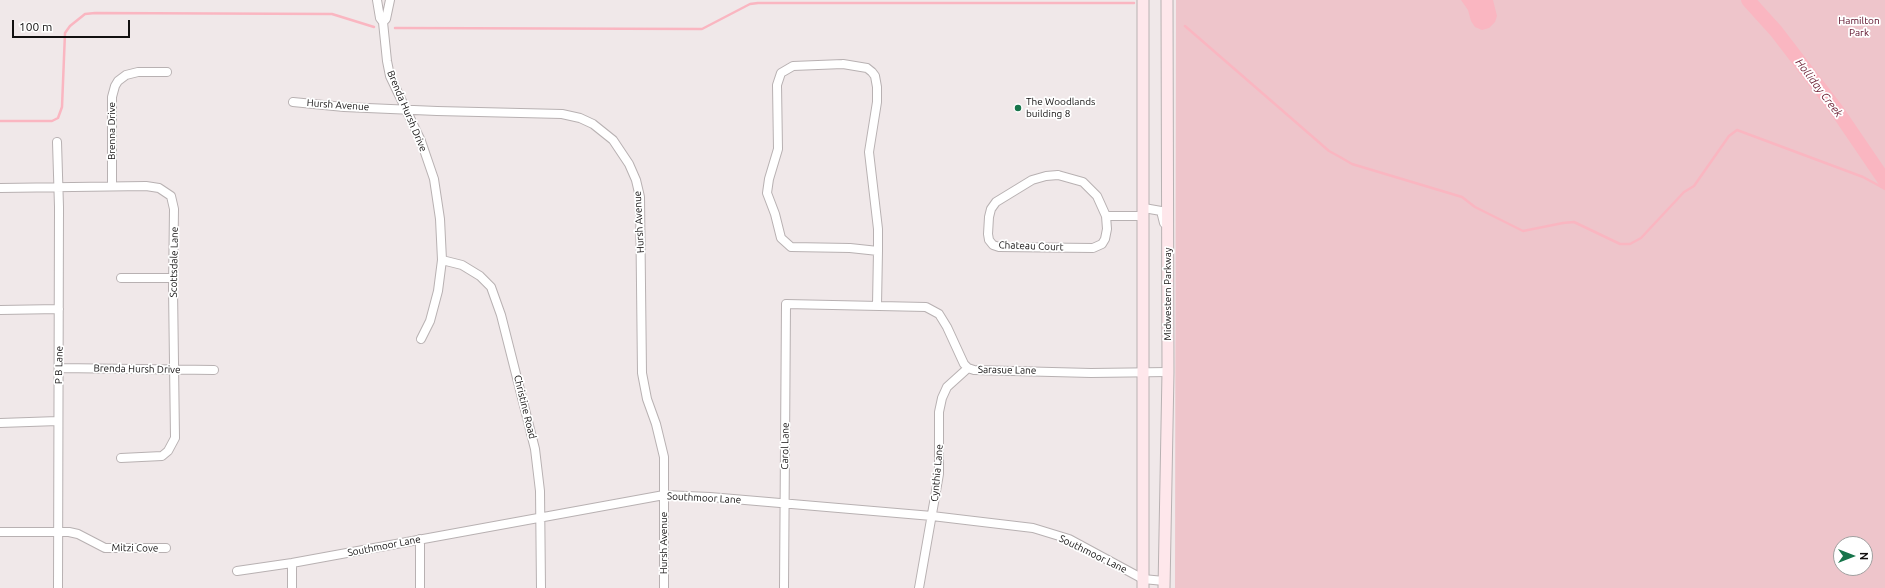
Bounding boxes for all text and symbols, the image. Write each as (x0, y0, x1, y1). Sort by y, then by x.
scale bar (14, 12, 132, 38)
park label: Hamilton Park (1838, 15, 1880, 38)
text: 100 m (19, 20, 52, 33)
water label: Holliday Creek (1793, 56, 1845, 120)
street label: Brenda Hursh Drive (384, 69, 430, 153)
place label: The Woodlands building 8 (1026, 96, 1095, 120)
street label: Hursh Avenue (306, 97, 370, 113)
street label: Brenna Drive (106, 102, 118, 160)
marker: The Woodlands building 8 (1013, 103, 1023, 113)
street label: Hursh Avenue (631, 190, 647, 254)
street label: Scottsdale Lane (167, 227, 181, 297)
street label: Chateau Court (998, 239, 1064, 253)
street label: Midwestern Parkway (1162, 247, 1174, 341)
street label: P B Lane (53, 346, 65, 384)
street label: Brenda Hursh Drive (93, 362, 181, 376)
street label: Sarasue Lane (978, 363, 1036, 377)
street label: Christine Road (511, 374, 539, 440)
street label: Carol Lane (779, 422, 791, 470)
street label: Cynthia Lane (929, 444, 945, 502)
street label: Southmoor Lane (667, 490, 741, 506)
street label: Hursh Avenue (658, 512, 670, 574)
street label: Southmoor Lane (1057, 532, 1129, 576)
street label: Southmoor Lane (346, 533, 422, 559)
north arrow (1833, 536, 1873, 576)
street label: Mitzi Cove (112, 542, 158, 554)
text: N (1858, 552, 1870, 560)

